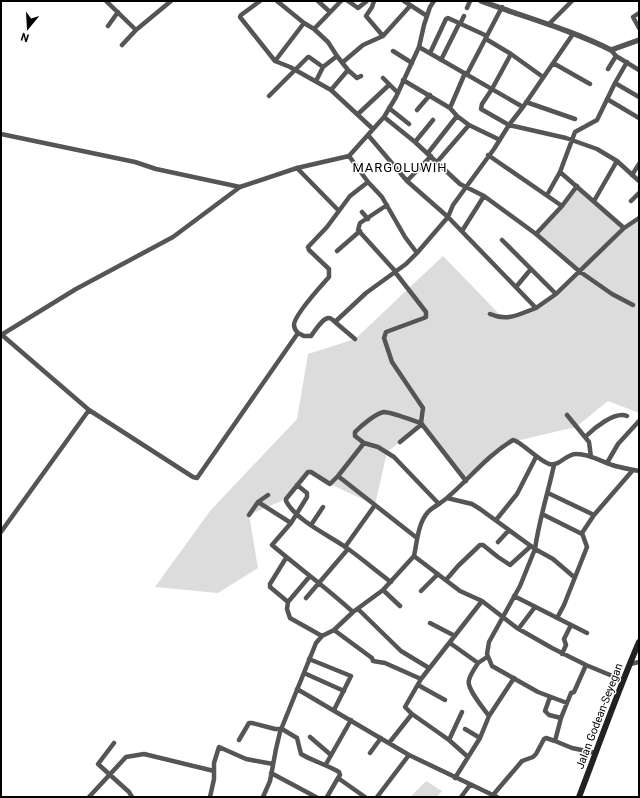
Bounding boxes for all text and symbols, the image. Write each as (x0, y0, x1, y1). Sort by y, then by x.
north arrow (8, 8, 48, 48)
text: N (19, 30, 31, 44)
district label: MARGOLUWIH (352, 160, 448, 175)
street label: Jalan Godean-Seyegan (573, 662, 626, 771)

